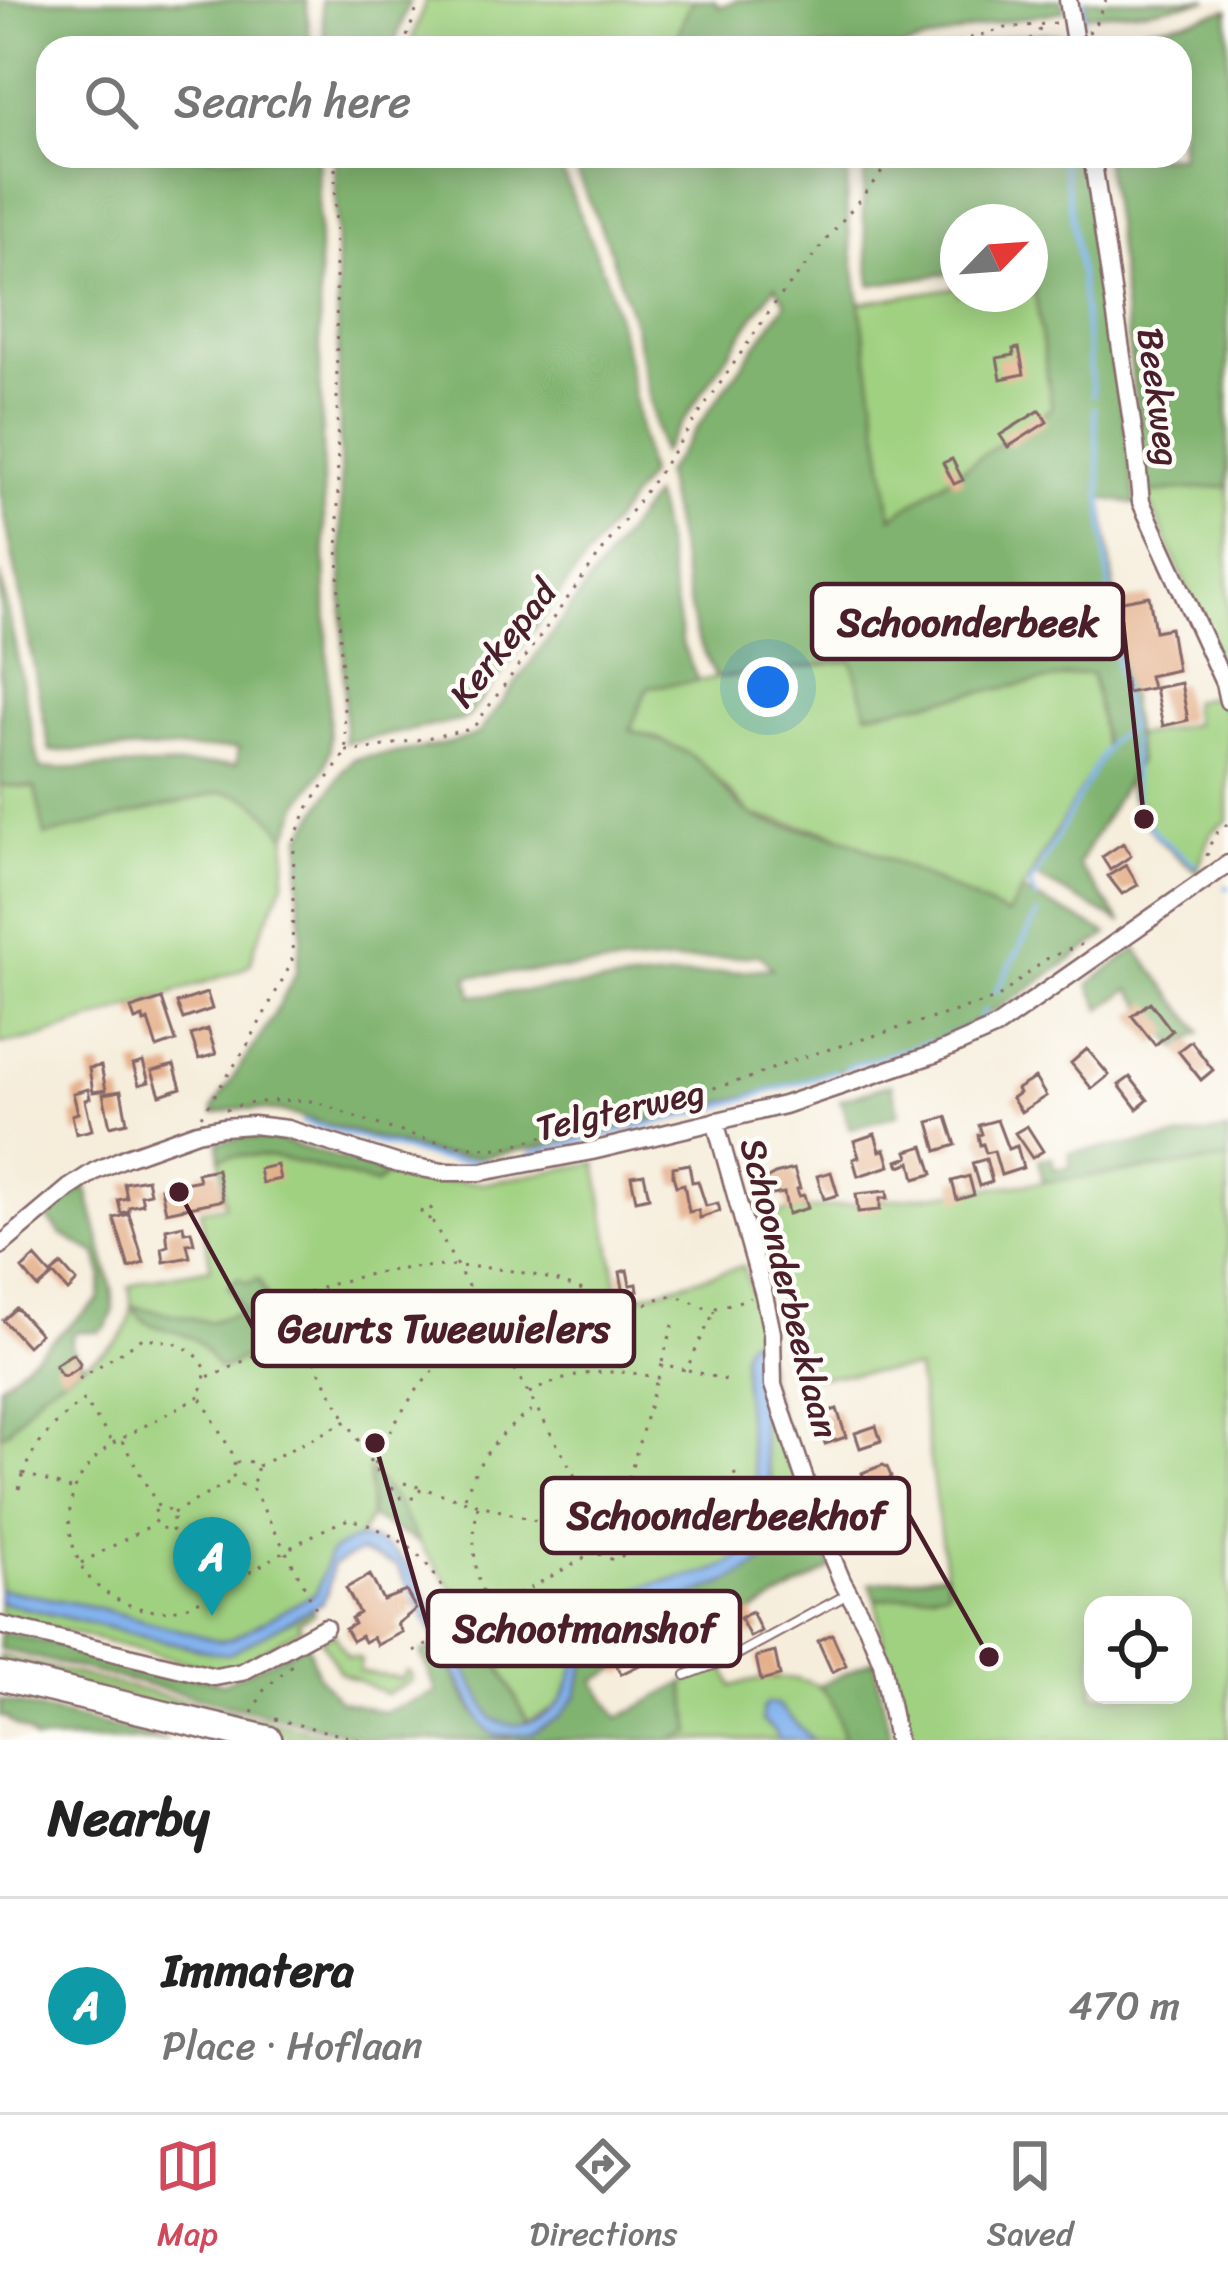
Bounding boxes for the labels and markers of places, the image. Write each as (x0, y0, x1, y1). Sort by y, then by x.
callout: Schoonderbeek (812, 584, 1123, 659)
callout: Geurts Tweewielers (253, 1291, 634, 1366)
callout: Schoonderbeekhof (542, 1478, 909, 1553)
pin: A (173, 1517, 251, 1616)
callout: Schootmanshof (428, 1591, 740, 1666)

